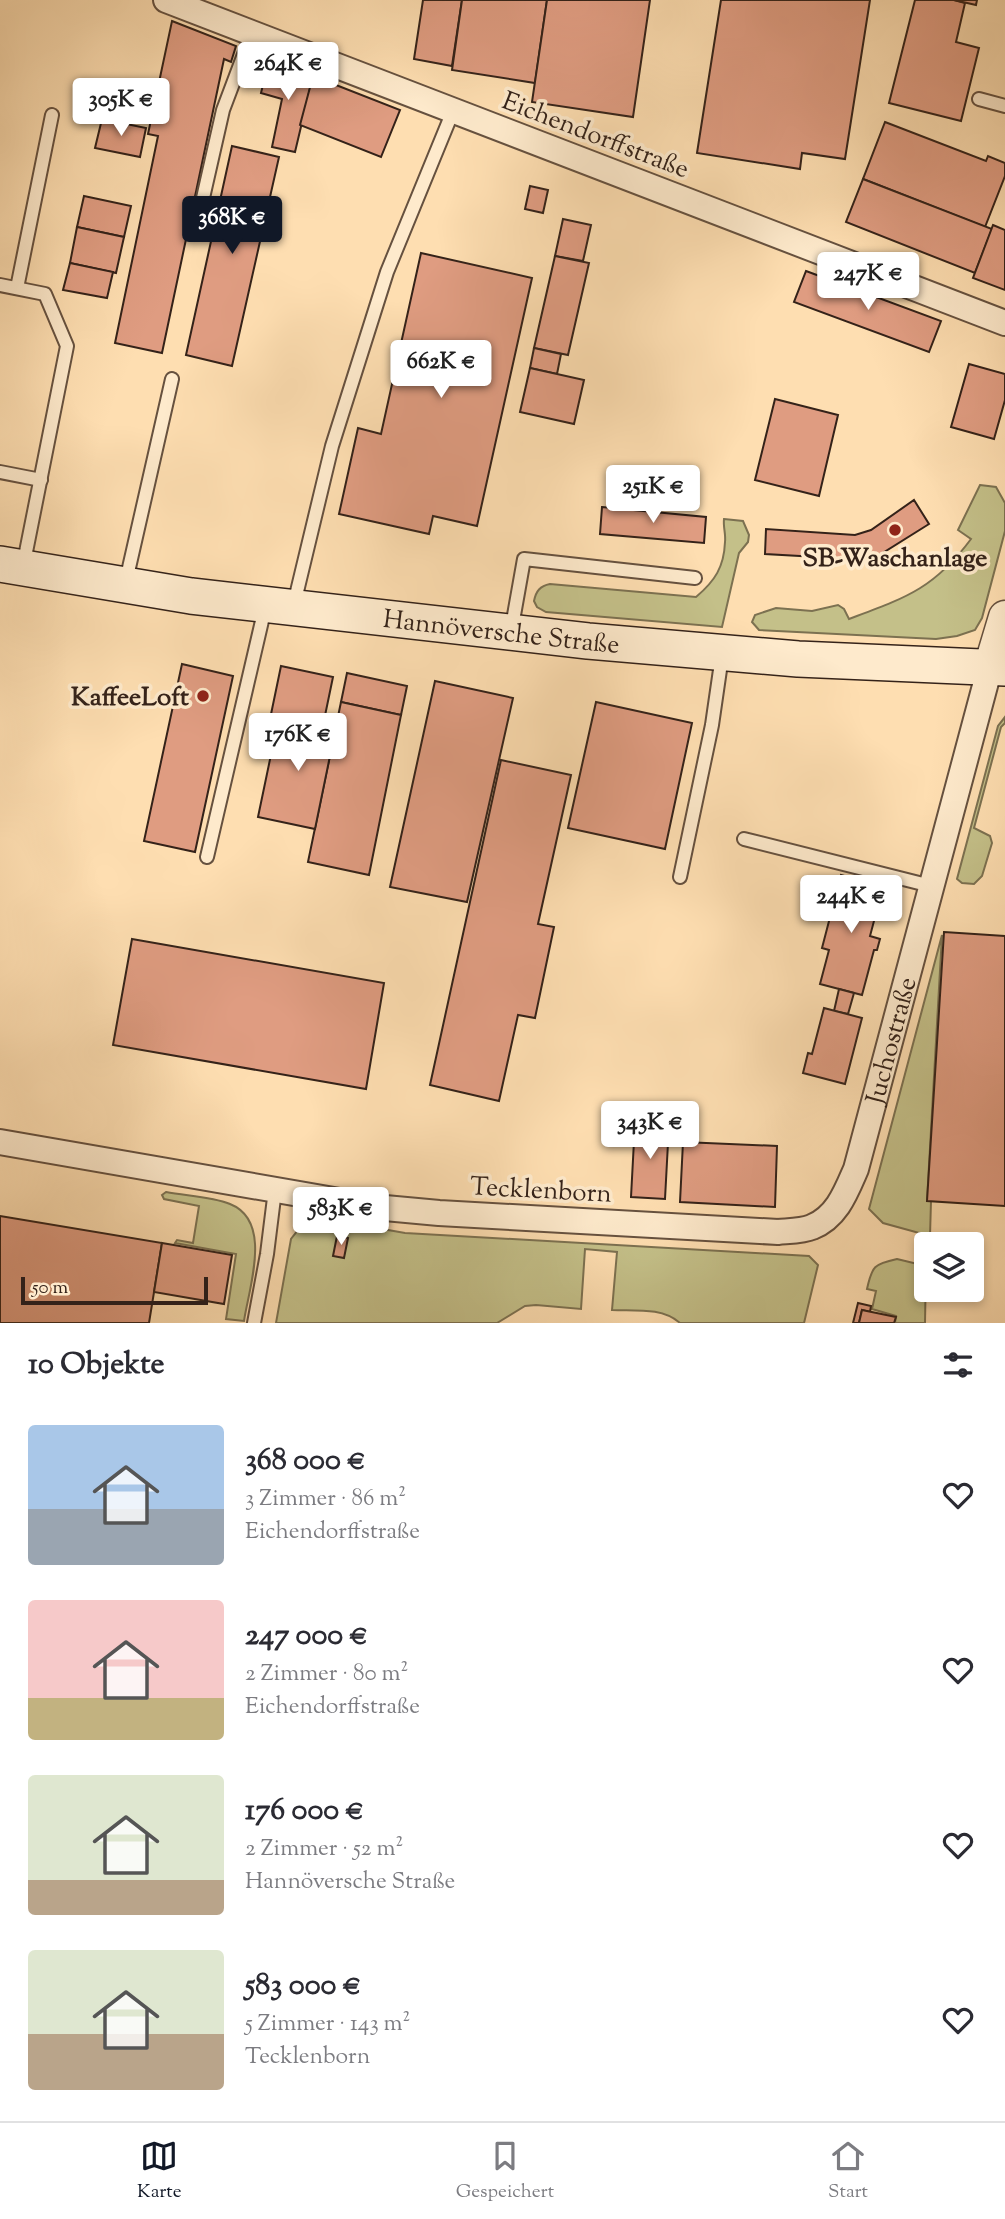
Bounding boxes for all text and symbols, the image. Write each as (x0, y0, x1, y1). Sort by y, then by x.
pin: 264K € (231, 42, 345, 102)
text: 264K € (253, 48, 323, 81)
pin: 305K € (64, 78, 178, 138)
text: 305K € (89, 84, 153, 117)
street label: Eichendorffstraße (496, 84, 694, 189)
pin: 368K € (175, 196, 289, 256)
text: 368K € (198, 202, 266, 235)
pin: 247K € (811, 252, 925, 312)
text: 247K € (833, 258, 903, 291)
pin: 662K € (384, 340, 498, 400)
text: 662K € (406, 346, 476, 379)
pin: 251K € (596, 466, 710, 525)
text: 251K € (622, 471, 684, 504)
marker: SB-Waschanlage (887, 522, 903, 538)
place label: SB-Waschanlage (803, 541, 988, 578)
street label: Hannöversche Straße (381, 602, 621, 665)
place label: KaffeeLoft (71, 680, 189, 717)
marker: KaffeeLoft (195, 688, 211, 704)
pin: 176K € (241, 714, 355, 773)
text: 176K € (265, 719, 331, 752)
pin: 244K € (794, 876, 908, 935)
text: 244K € (816, 881, 886, 914)
street label: Juchostraße (858, 973, 927, 1111)
pin: 343K € (593, 1102, 707, 1161)
text: 343K € (617, 1107, 683, 1140)
street label: Tecklenborn (469, 1169, 613, 1214)
pin: 583K € (284, 1188, 398, 1247)
text: 583K € (309, 1193, 373, 1226)
map controls (914, 1232, 984, 1302)
button: layers (914, 1232, 984, 1302)
scale bar (21, 1274, 208, 1306)
text: 50 m (32, 1275, 68, 1302)
text: 10 Objekte (28, 1344, 164, 1387)
icon: filters (939, 1346, 977, 1384)
text: 368 000 € (245, 1440, 366, 1483)
icon: home (84, 1453, 168, 1537)
icon: heart (939, 1476, 977, 1514)
text: 3 Zimmer · 86 m² (245, 1483, 406, 1516)
text: Eichendorffstraße (245, 1516, 420, 1549)
text: 247 000 € (245, 1615, 368, 1658)
icon: home (84, 1628, 168, 1712)
icon: heart (939, 1651, 977, 1689)
text: 2 Zimmer · 80 m² (245, 1658, 408, 1691)
text: Eichendorffstraße (245, 1691, 420, 1724)
text: 176 000 € (245, 1790, 364, 1833)
icon: home (84, 1803, 168, 1887)
icon: heart (939, 1826, 977, 1864)
text: 2 Zimmer · 52 m² (245, 1833, 403, 1866)
text: Hannöversche Straße (245, 1866, 455, 1899)
text: 583 000 € (245, 1965, 361, 2008)
icon: home (84, 1978, 168, 2062)
icon: heart (939, 2001, 977, 2039)
text: 5 Zimmer · 143 m² (245, 2008, 410, 2041)
text: Tecklenborn (245, 2041, 370, 2074)
tab: Karte (137, 2137, 182, 2206)
tab: Gespeichert (456, 2137, 554, 2206)
tab: Start (828, 2137, 868, 2206)

